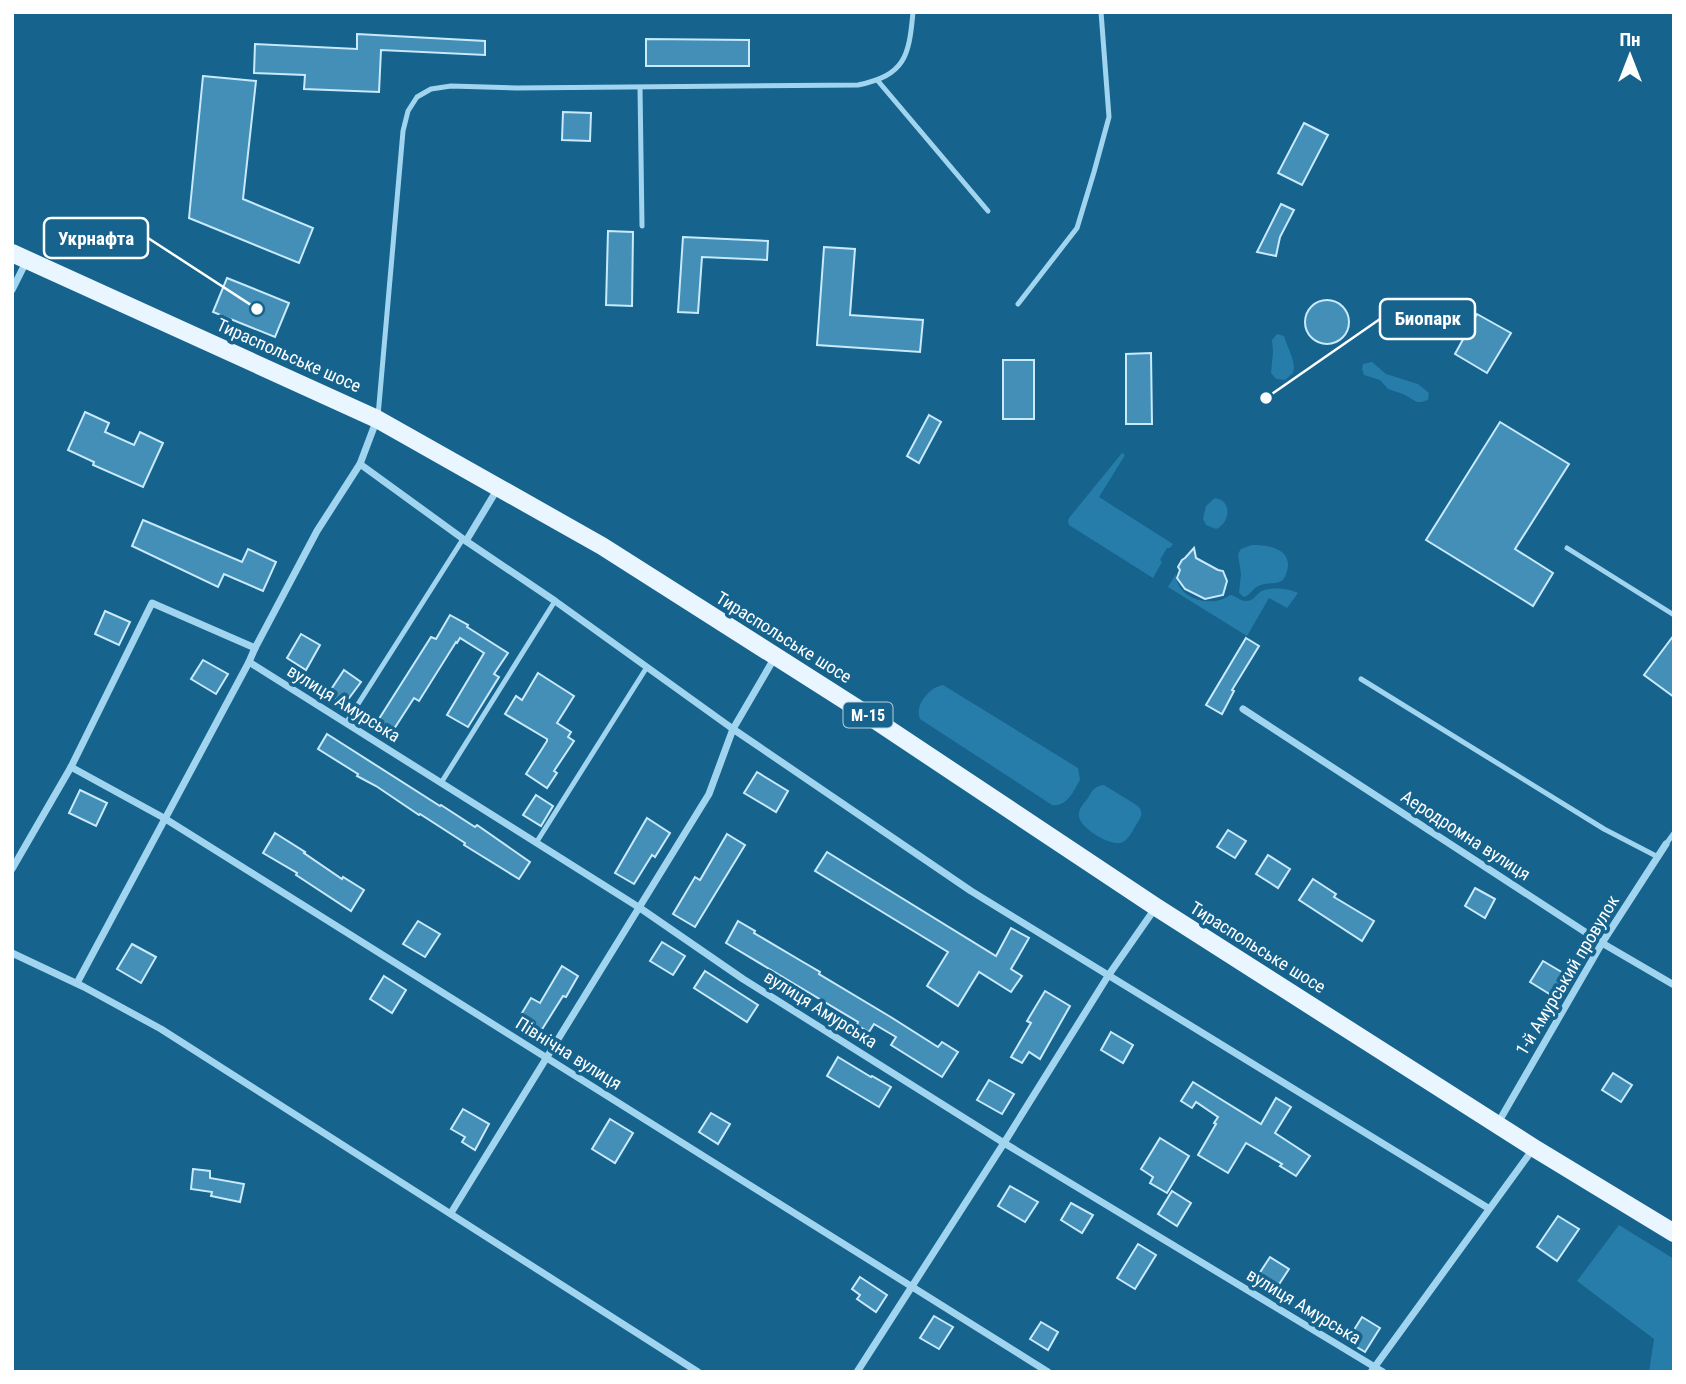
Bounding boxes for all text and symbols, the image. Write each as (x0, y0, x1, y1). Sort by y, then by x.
north arrow (1595, 21, 1665, 91)
text: Пн (1619, 28, 1641, 51)
callout: Укрнафта (44, 218, 148, 258)
text: Укрнафта (58, 227, 134, 250)
callout: Биопарк (1380, 299, 1475, 339)
text: Биопарк (1395, 307, 1462, 330)
street label: Тираспольське шосе (214, 314, 364, 396)
street label: Тираспольське шосе (712, 587, 856, 687)
street label: вулиця Амурська (284, 660, 404, 746)
road number: М-15 (844, 702, 892, 728)
street label: Аеродромна вулиця (1397, 785, 1535, 885)
street label: 1-й Амурський провулок (1511, 891, 1623, 1059)
street label: Тираспольське шосе (1186, 897, 1330, 997)
street label: вулиця Амурська (761, 966, 881, 1052)
street label: Північна вулиця (512, 1012, 626, 1094)
street label: вулиця Амурська (1243, 1264, 1365, 1348)

